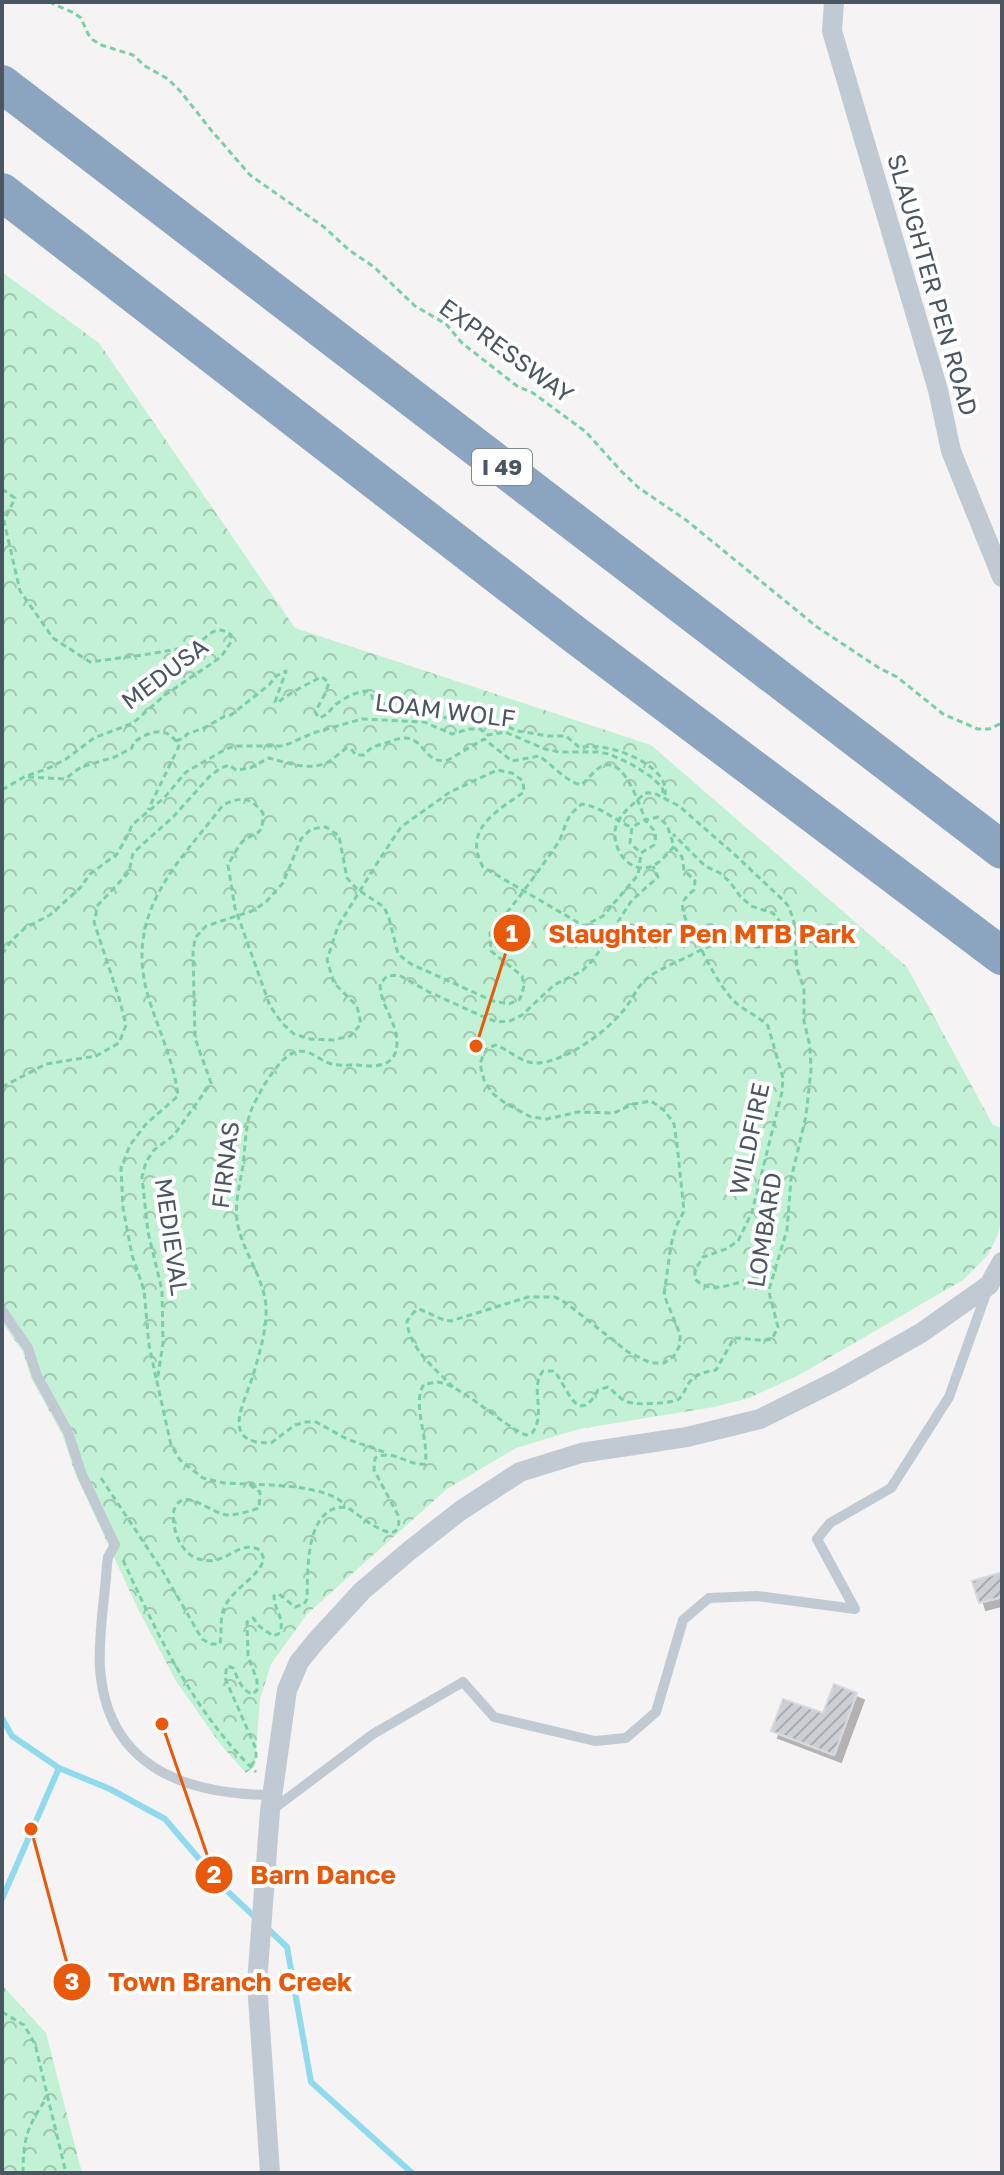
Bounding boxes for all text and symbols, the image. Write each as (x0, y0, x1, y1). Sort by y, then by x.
street label: SLAUGHTER PEN ROAD (882, 150, 985, 419)
street label: EXPRESSWAY (434, 292, 580, 408)
road number: I 49 (472, 449, 532, 485)
street label: MEDUSA (115, 631, 213, 715)
street label: LOAM WOLF (373, 687, 517, 733)
callout: Slaughter Pen MTB Park (492, 908, 872, 958)
text: 1 (506, 918, 518, 947)
text: Slaughter Pen MTB Park (548, 918, 856, 949)
street label: WILDFIRE (723, 1080, 775, 1197)
street label: FIRNAS (205, 1120, 244, 1210)
street label: LOMBARD (740, 1170, 787, 1289)
street label: MEDIEVAL (150, 1176, 195, 1298)
callout: Barn Dance (194, 1850, 412, 1900)
text: 2 (207, 1859, 221, 1888)
text: Barn Dance (250, 1859, 396, 1890)
callout: Town Branch Creek (52, 1957, 368, 2007)
text: 3 (65, 1966, 79, 1995)
text: Town Branch Creek (108, 1966, 352, 1997)

